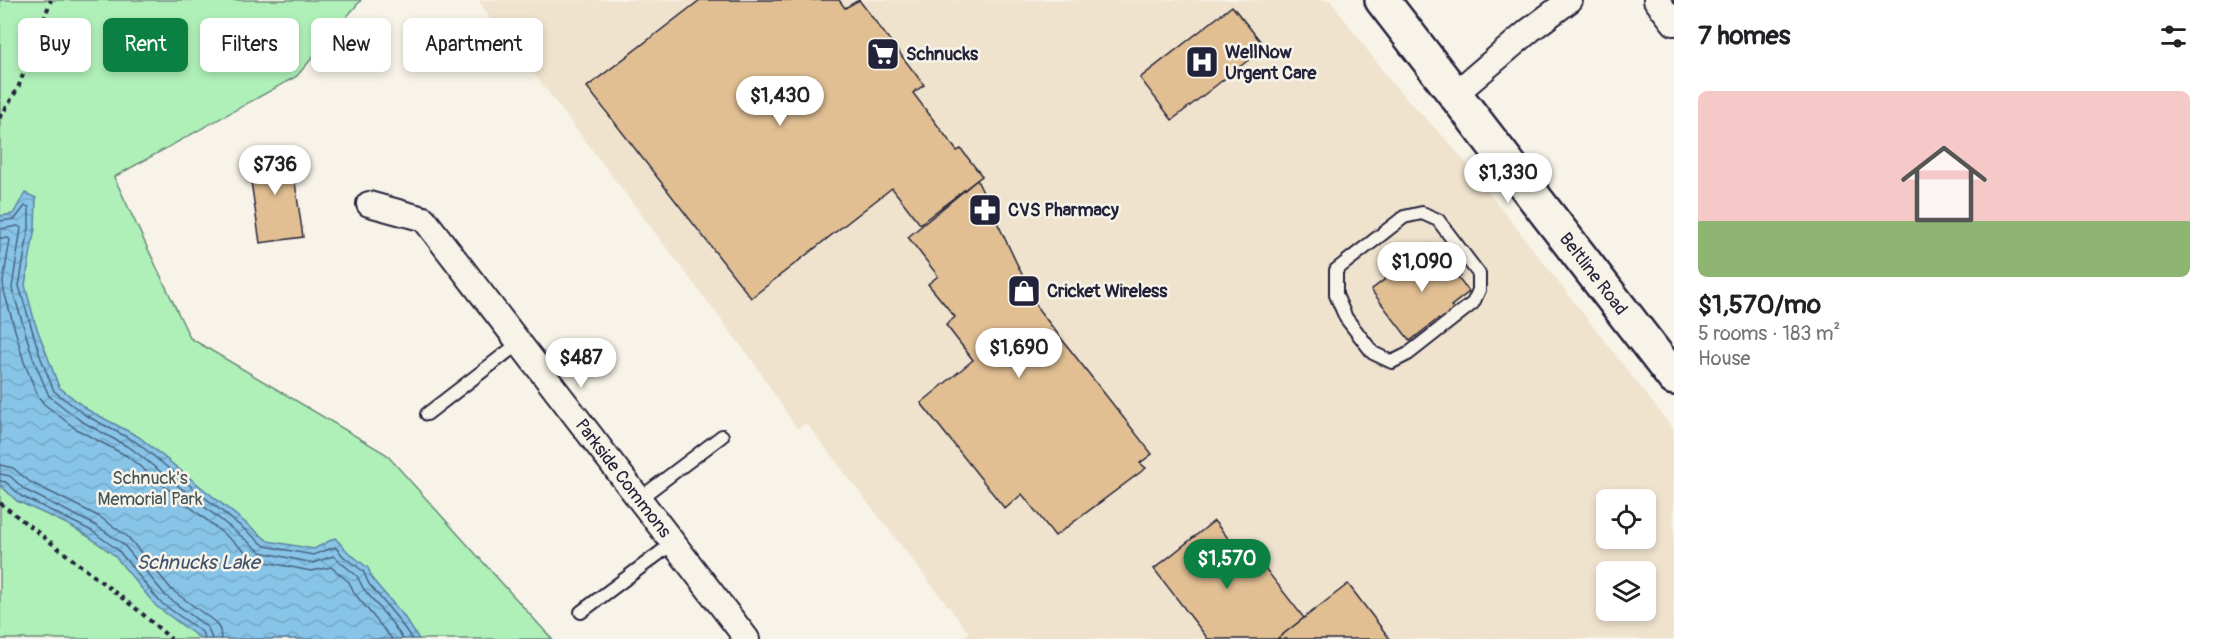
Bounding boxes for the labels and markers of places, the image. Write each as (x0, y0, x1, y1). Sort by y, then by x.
supermarket icon: Schnucks (865, 36, 901, 72)
place label: WellNow Urgent Care (1225, 41, 1318, 85)
place label: Schnucks (906, 43, 979, 66)
hospital icon: WellNow Urgent Care (1184, 44, 1220, 80)
pin: $1,430 (731, 76, 829, 127)
pin: $736 (239, 145, 311, 196)
pin: $1,330 (1459, 153, 1557, 204)
pharmacy icon: CVS Pharmacy (967, 192, 1003, 228)
place label: CVS Pharmacy (1008, 199, 1119, 222)
pin: $1,090 (1373, 242, 1471, 293)
shop icon: Cricket Wireless (1006, 273, 1042, 309)
place label: Cricket Wireless (1047, 280, 1168, 303)
pin: $1,690 (970, 328, 1068, 379)
pin: $487 (545, 338, 617, 389)
pin: $1,570 (1178, 539, 1276, 590)

